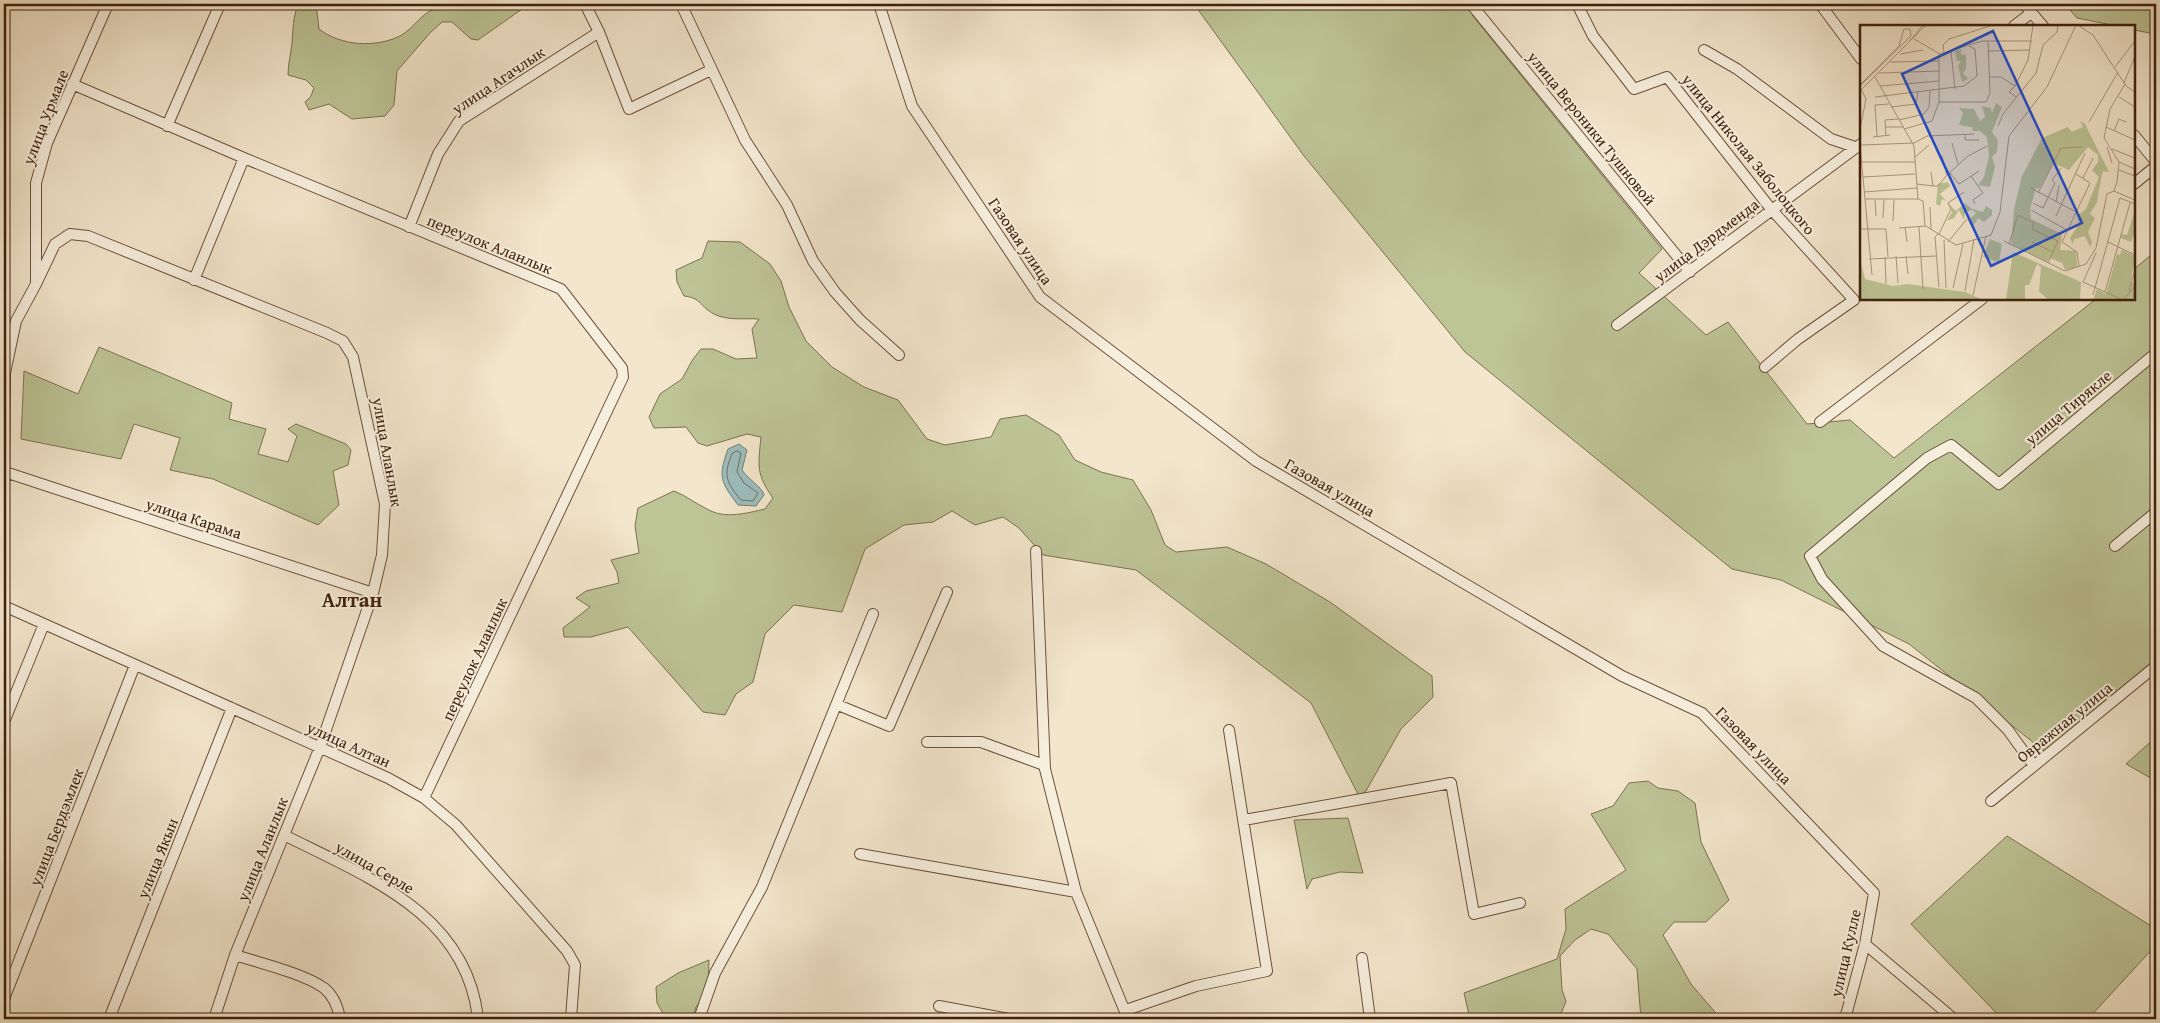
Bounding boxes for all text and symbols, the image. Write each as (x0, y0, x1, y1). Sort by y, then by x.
inset map (1860, 25, 2135, 300)
street label: улица Агачлык (446, 40, 550, 121)
street label: улица Вероники Тушновой (1521, 45, 1662, 211)
street label: улица Урмале (15, 66, 74, 169)
street label: улица Николая Заболоцкого (1676, 67, 1822, 240)
street label: улица Дэрдменда (1648, 192, 1764, 288)
street label: Газовая улица (983, 193, 1059, 290)
street label: переулок Аланлык (424, 208, 557, 280)
street label: улица Тирякле (2019, 364, 2117, 451)
street label: улица Аланлык (366, 395, 410, 509)
street label: Газовая улица (1280, 451, 1380, 523)
street label: улица Карама (142, 491, 245, 545)
district label: Алтан (322, 584, 382, 615)
street label: переулок Аланлык (435, 593, 513, 725)
street label: Овражная улица (2011, 676, 2117, 768)
street label: Газовая улица (1710, 700, 1798, 790)
street label: улица Алтан (302, 714, 395, 773)
street label: улица Бердэмлек (22, 764, 90, 890)
street label: улица Аланлык (230, 793, 294, 906)
street label: улица Якын (130, 814, 184, 903)
street label: улица Серле (330, 834, 419, 899)
street label: улица Кулле (1823, 907, 1867, 1000)

